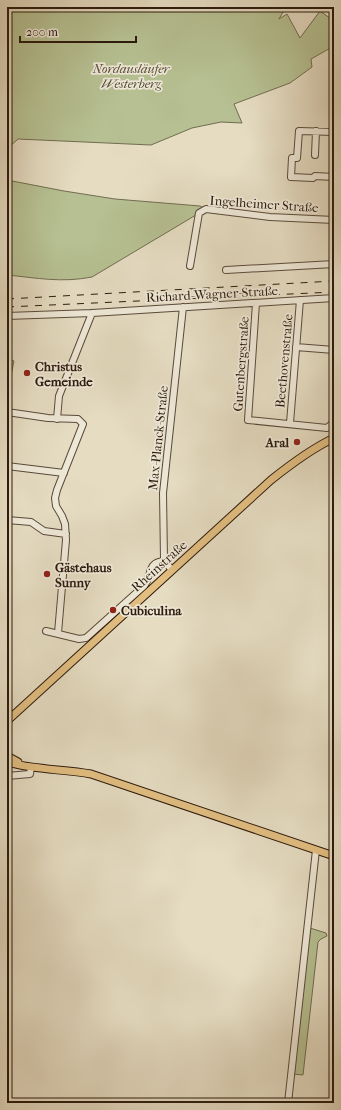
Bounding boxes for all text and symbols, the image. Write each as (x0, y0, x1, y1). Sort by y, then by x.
scale bar (20, 18, 136, 44)
text: 200 m (26, 25, 58, 39)
park label: Nordausläufer Westerberg (92, 61, 170, 91)
street label: Ingelheimer Straße (209, 193, 319, 215)
street label: Richard-Wagner-Straße (146, 283, 279, 305)
street label: Beethovenstraße (272, 313, 296, 409)
street label: Gutenbergstraße (230, 315, 252, 412)
place label: Christus Gemeinde (35, 359, 93, 389)
marker: Christus Gemeinde (22, 368, 32, 378)
street label: Max-Planck-Straße (145, 384, 171, 491)
place label: Aral (264, 435, 289, 450)
marker: Aral (292, 437, 302, 447)
street label: Rheinstraße (128, 537, 190, 595)
place label: Gästehaus Sunny (55, 560, 112, 591)
marker: Gästehaus Sunny (42, 569, 52, 579)
place label: Cubiculina (121, 603, 183, 618)
marker: Cubiculina (108, 605, 118, 615)

